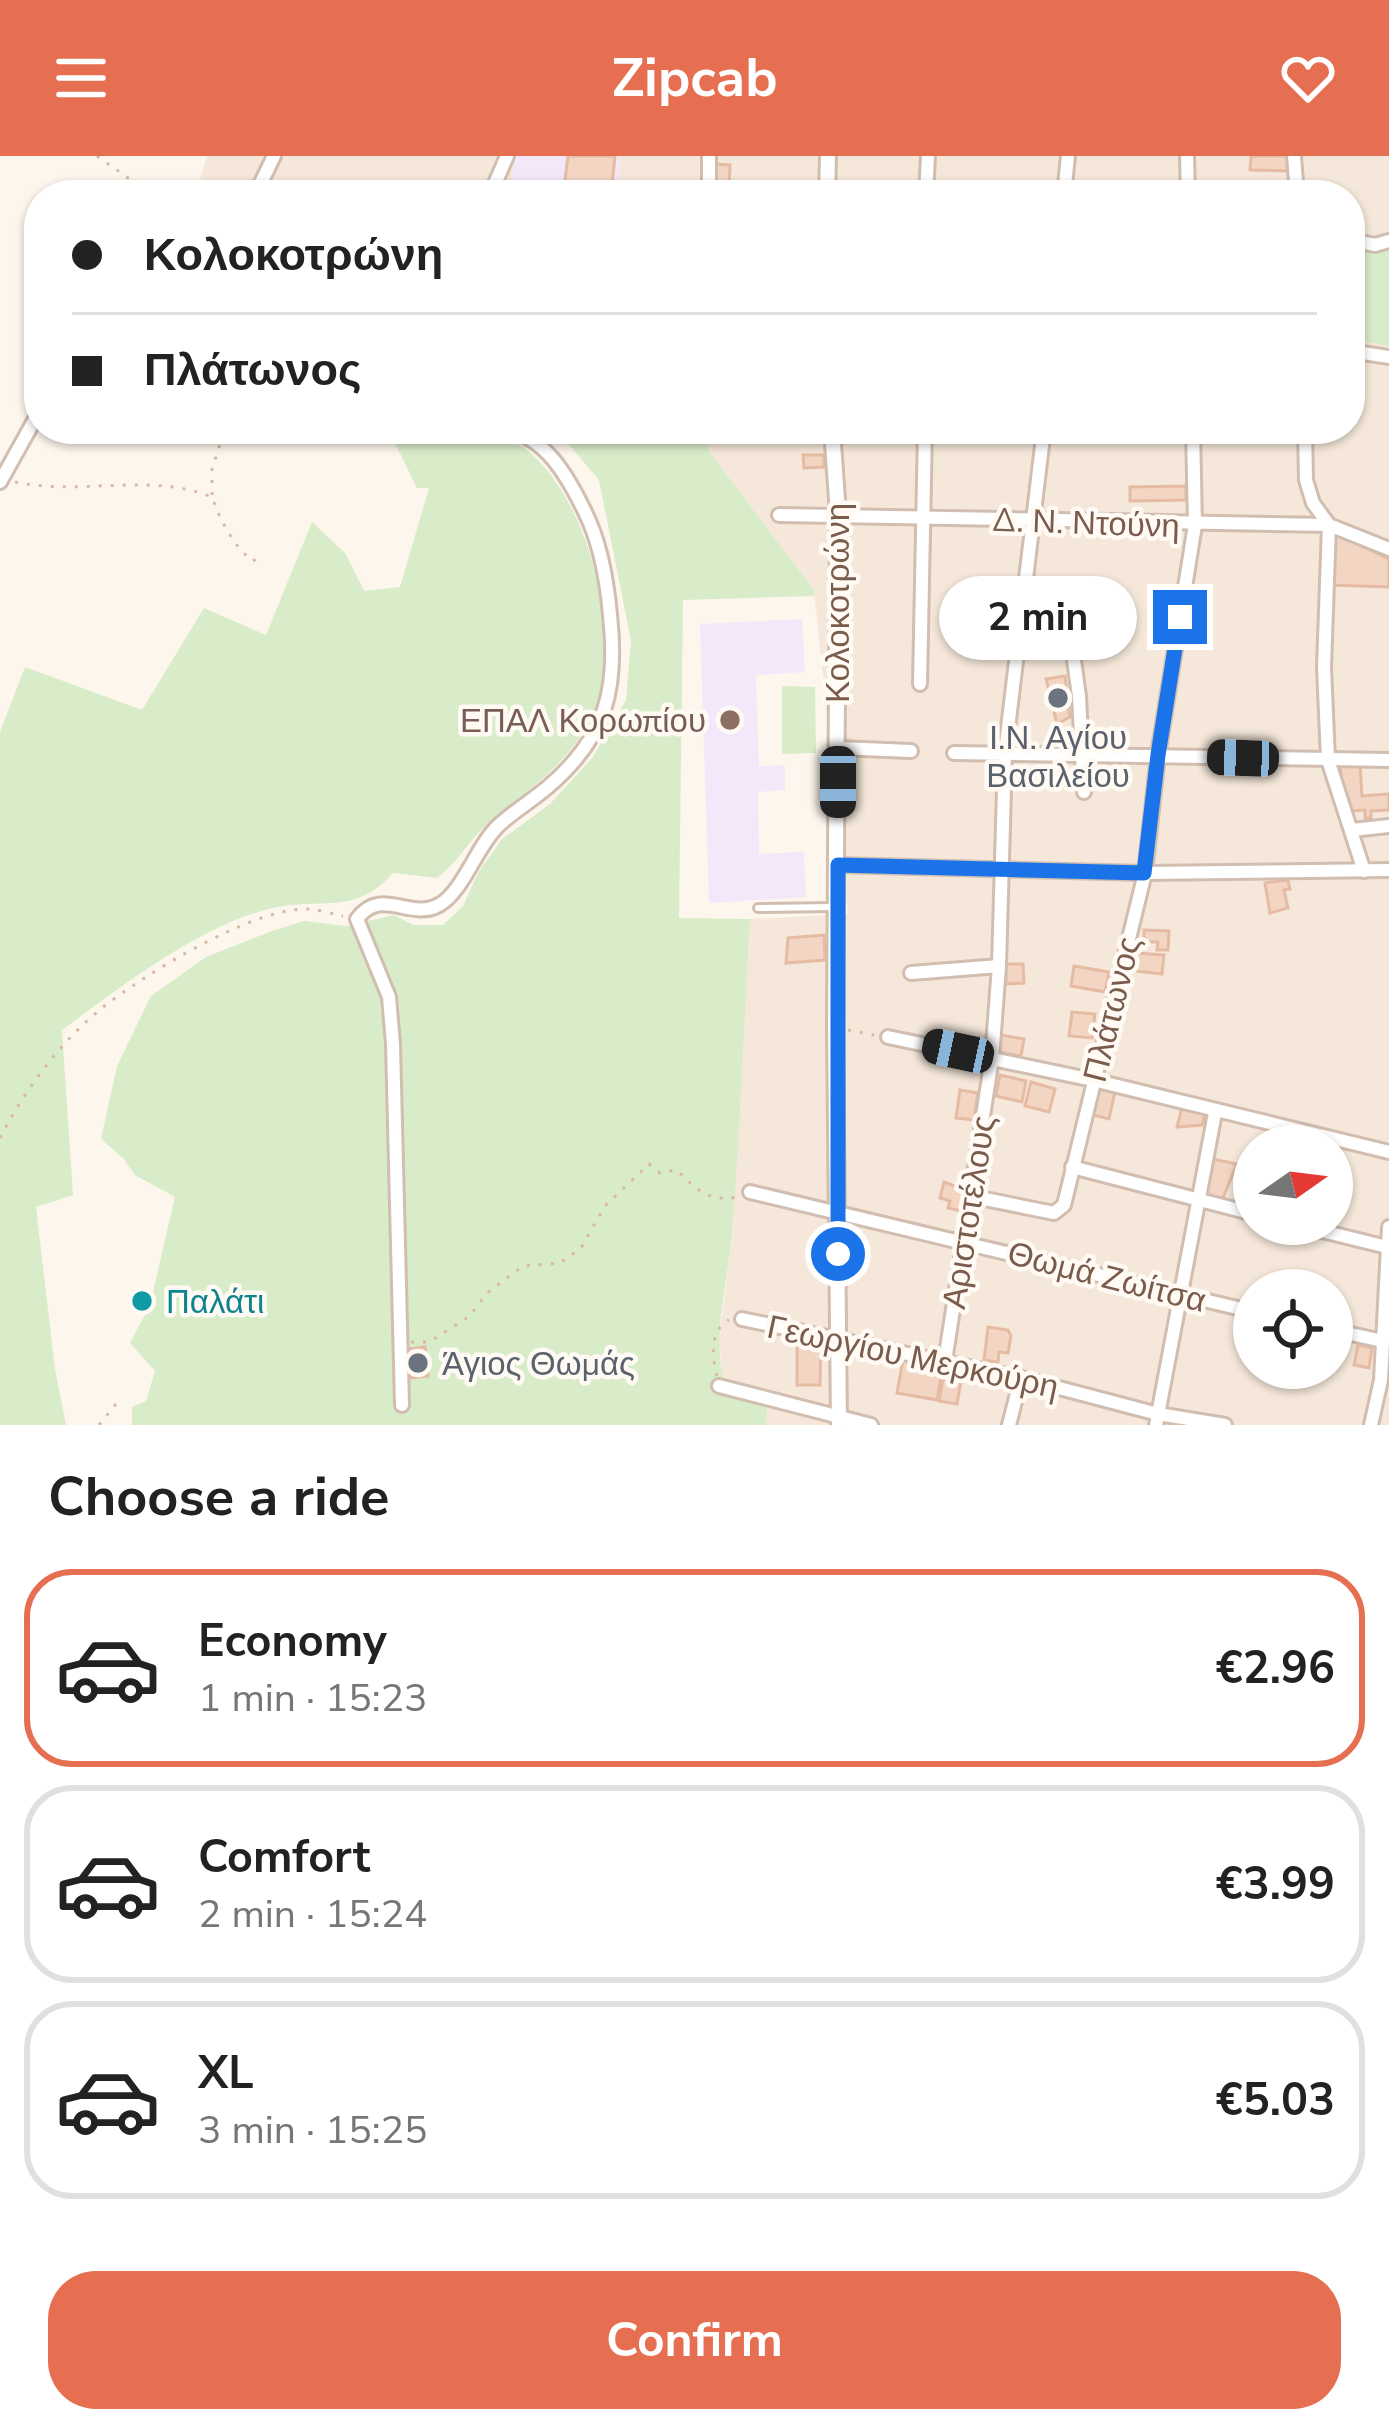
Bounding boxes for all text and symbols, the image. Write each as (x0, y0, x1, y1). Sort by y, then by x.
text: Zipcab (611, 41, 778, 115)
icon: menu (48, 45, 114, 111)
icon: heart (1275, 45, 1341, 111)
text: Κολοκοτρώνη (144, 225, 443, 286)
text: Πλάτωνος (144, 340, 361, 401)
street label: Δ. Ν. Ντούνη (991, 498, 1180, 549)
street label: Κολοκοτρώνη (816, 503, 861, 703)
callout: 2 min (940, 575, 1138, 659)
route end (1153, 590, 1207, 644)
text: 2 min (988, 591, 1088, 644)
marker: Ι.Ν. Αγίου Βασιλείου (1045, 685, 1071, 711)
place label: ΕΠΑΛ Κορωπίου (460, 699, 706, 744)
marker: ΕΠΑΛ Κορωπίου (717, 707, 743, 733)
place label: Ι.Ν. Αγίου Βασιλείου (986, 716, 1130, 799)
car (1206, 739, 1280, 777)
car (820, 746, 856, 818)
street label: Πλάτωνος (1073, 932, 1152, 1087)
car (919, 1026, 997, 1076)
street label: Αριστοτέλους (932, 1112, 1007, 1312)
north arrow (1233, 1125, 1353, 1245)
map controls (1233, 1125, 1353, 1389)
route start (811, 1227, 865, 1281)
street label: Θωμά Ζωίτσα (1003, 1231, 1210, 1324)
button: locate (1233, 1269, 1353, 1389)
place label: Παλάτι (166, 1280, 264, 1325)
marker: Παλάτι (129, 1288, 155, 1314)
street label: Γεωργίου Μερκούρη (763, 1305, 1062, 1410)
place label: Άγιος Θωμάς (442, 1342, 635, 1387)
marker: Άγιος Θωμάς (405, 1350, 431, 1376)
text: Choose a ride (48, 1460, 389, 1534)
text: Economy (198, 1611, 387, 1672)
icon: car (54, 1614, 162, 1722)
text: €2.96 (1216, 1638, 1335, 1699)
text: 1 min · 15:23 (198, 1672, 427, 1725)
text: Comfort (198, 1827, 370, 1888)
icon: car (54, 1830, 162, 1938)
text: €3.99 (1216, 1854, 1335, 1915)
text: 2 min · 15:24 (198, 1888, 427, 1941)
text: XL (198, 2043, 254, 2104)
icon: car (54, 2046, 162, 2154)
text: €5.03 (1216, 2070, 1335, 2131)
text: 3 min · 15:25 (198, 2104, 427, 2157)
button: Confirm (48, 2271, 1341, 2409)

